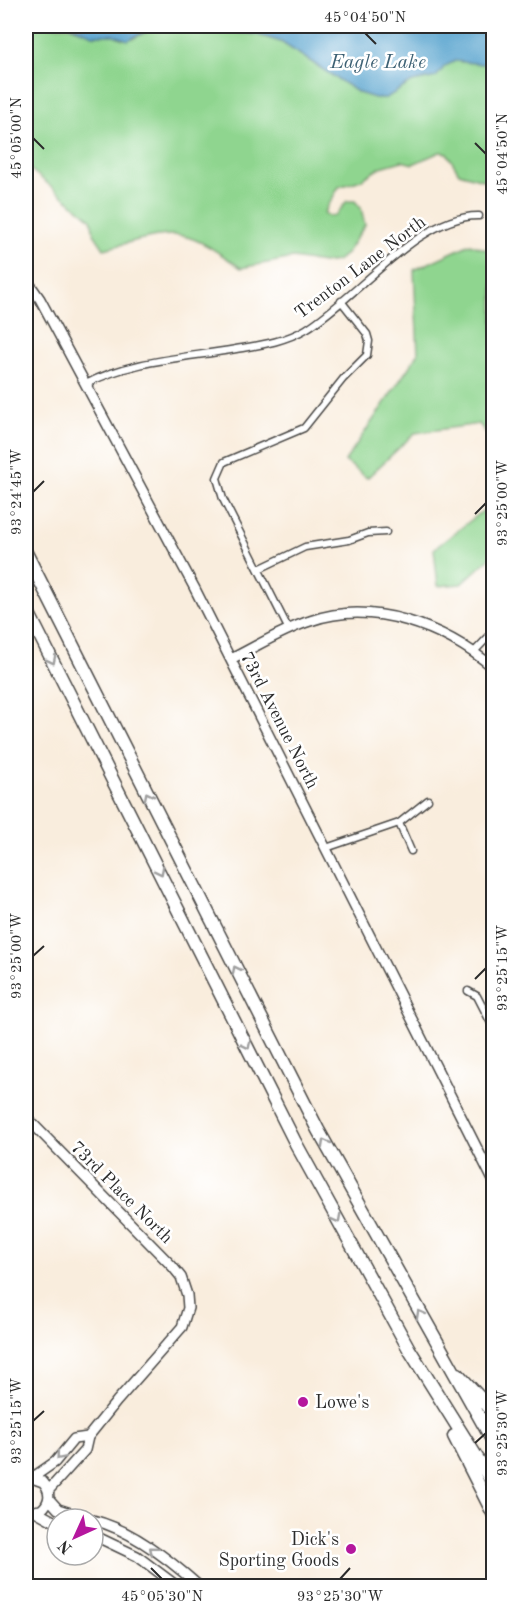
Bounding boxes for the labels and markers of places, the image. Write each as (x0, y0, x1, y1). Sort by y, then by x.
place label: Lowe's (315, 1394, 369, 1412)
marker: Lowe's (296, 1395, 310, 1409)
place label: Dick's Sporting Goods (219, 1531, 339, 1570)
marker: Dick's Sporting Goods (344, 1542, 358, 1556)

